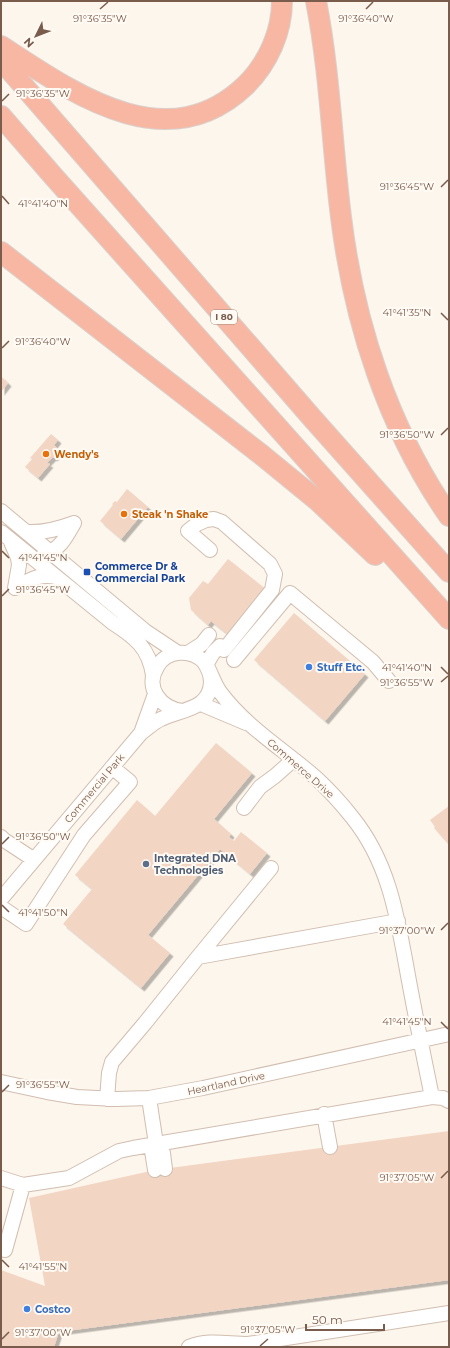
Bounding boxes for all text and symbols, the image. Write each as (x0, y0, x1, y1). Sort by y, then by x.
text: 91°36'35"W (73, 12, 127, 25)
text: 91°36'40"W (338, 12, 394, 25)
north arrow (16, 16, 56, 56)
text: N (21, 35, 37, 51)
text: 91°36'35"W (16, 87, 70, 100)
text: 91°36'45"W (380, 180, 434, 193)
text: 41°41'40"N (18, 197, 68, 210)
text: 41°41'35"N (383, 306, 432, 319)
road number: I 80 (211, 310, 237, 324)
text: 91°36'40"W (15, 335, 71, 348)
text: 91°36'50"W (380, 428, 435, 441)
place label: Wendy's (54, 448, 100, 461)
marker: Wendy's (41, 449, 51, 459)
place label: Steak 'n Shake (132, 508, 208, 521)
marker: Steak 'n Shake (119, 509, 129, 519)
text: 41°41'45"N (18, 551, 68, 564)
place label: Commerce Dr & Commercial Park (95, 560, 186, 585)
marker: Commerce Dr & Commercial Park (82, 567, 92, 577)
text: 91°36'45"W (16, 583, 70, 596)
place label: Stuff Etc. (317, 661, 365, 674)
text: 41°41'40"N (382, 661, 432, 674)
marker: Stuff Etc. (304, 662, 314, 672)
text: 91°36'55"W (380, 676, 434, 689)
street label: Commerce Drive (264, 736, 337, 801)
street label: Commercial Park (62, 751, 127, 826)
text: 91°36'50"W (16, 830, 71, 843)
place label: Integrated DNA Technologies (154, 852, 236, 877)
marker: Integrated DNA Technologies (141, 859, 151, 869)
text: 41°41'50"N (18, 906, 68, 919)
text: 91°37'00"W (379, 924, 435, 937)
text: 41°41'45"N (382, 1015, 432, 1028)
street label: Heartland Drive (186, 1069, 266, 1098)
text: 91°36'55"W (16, 1078, 70, 1091)
text: 91°37'05"W (380, 1171, 434, 1184)
text: 41°41'55"N (19, 1260, 67, 1273)
place label: Costco (35, 1303, 71, 1316)
marker: Costco (22, 1304, 32, 1314)
scale bar (306, 1306, 384, 1332)
text: 50 m (312, 1312, 343, 1327)
text: 91°37'05"W (241, 1323, 295, 1336)
text: 91°37'00"W (15, 1326, 71, 1339)

